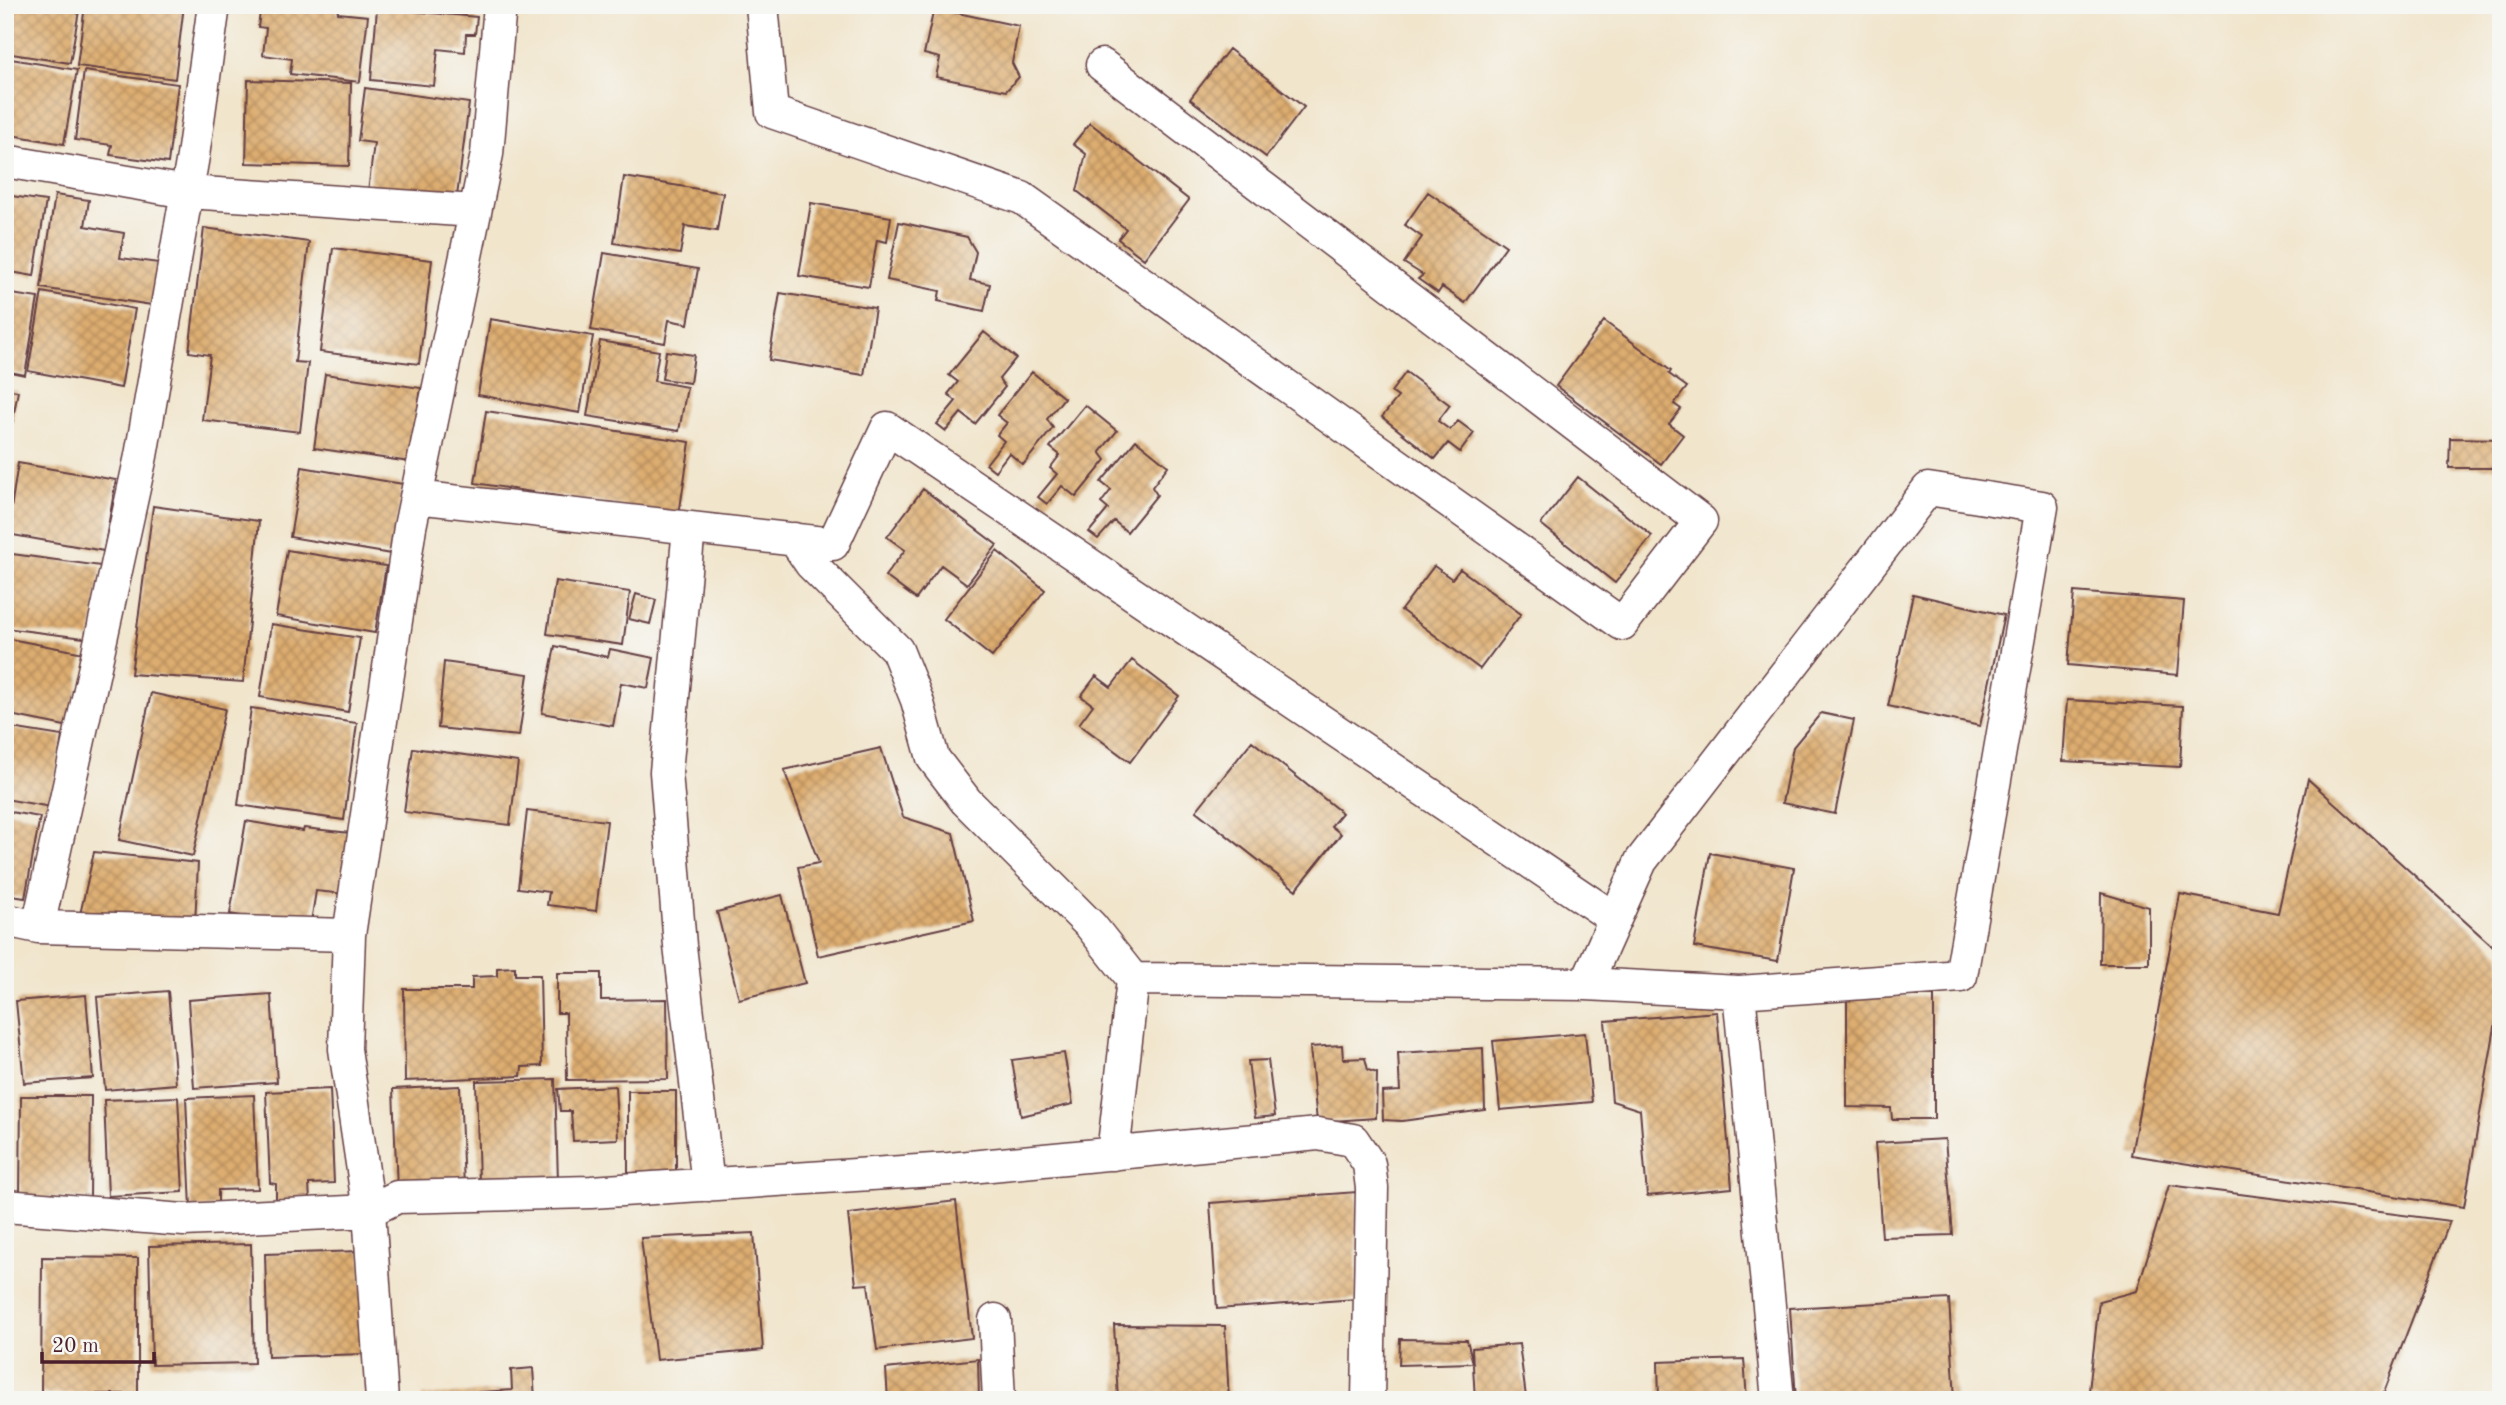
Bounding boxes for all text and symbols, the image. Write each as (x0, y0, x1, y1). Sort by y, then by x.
scale bar (42, 1321, 154, 1365)
text: 20 m (52, 1336, 99, 1357)

